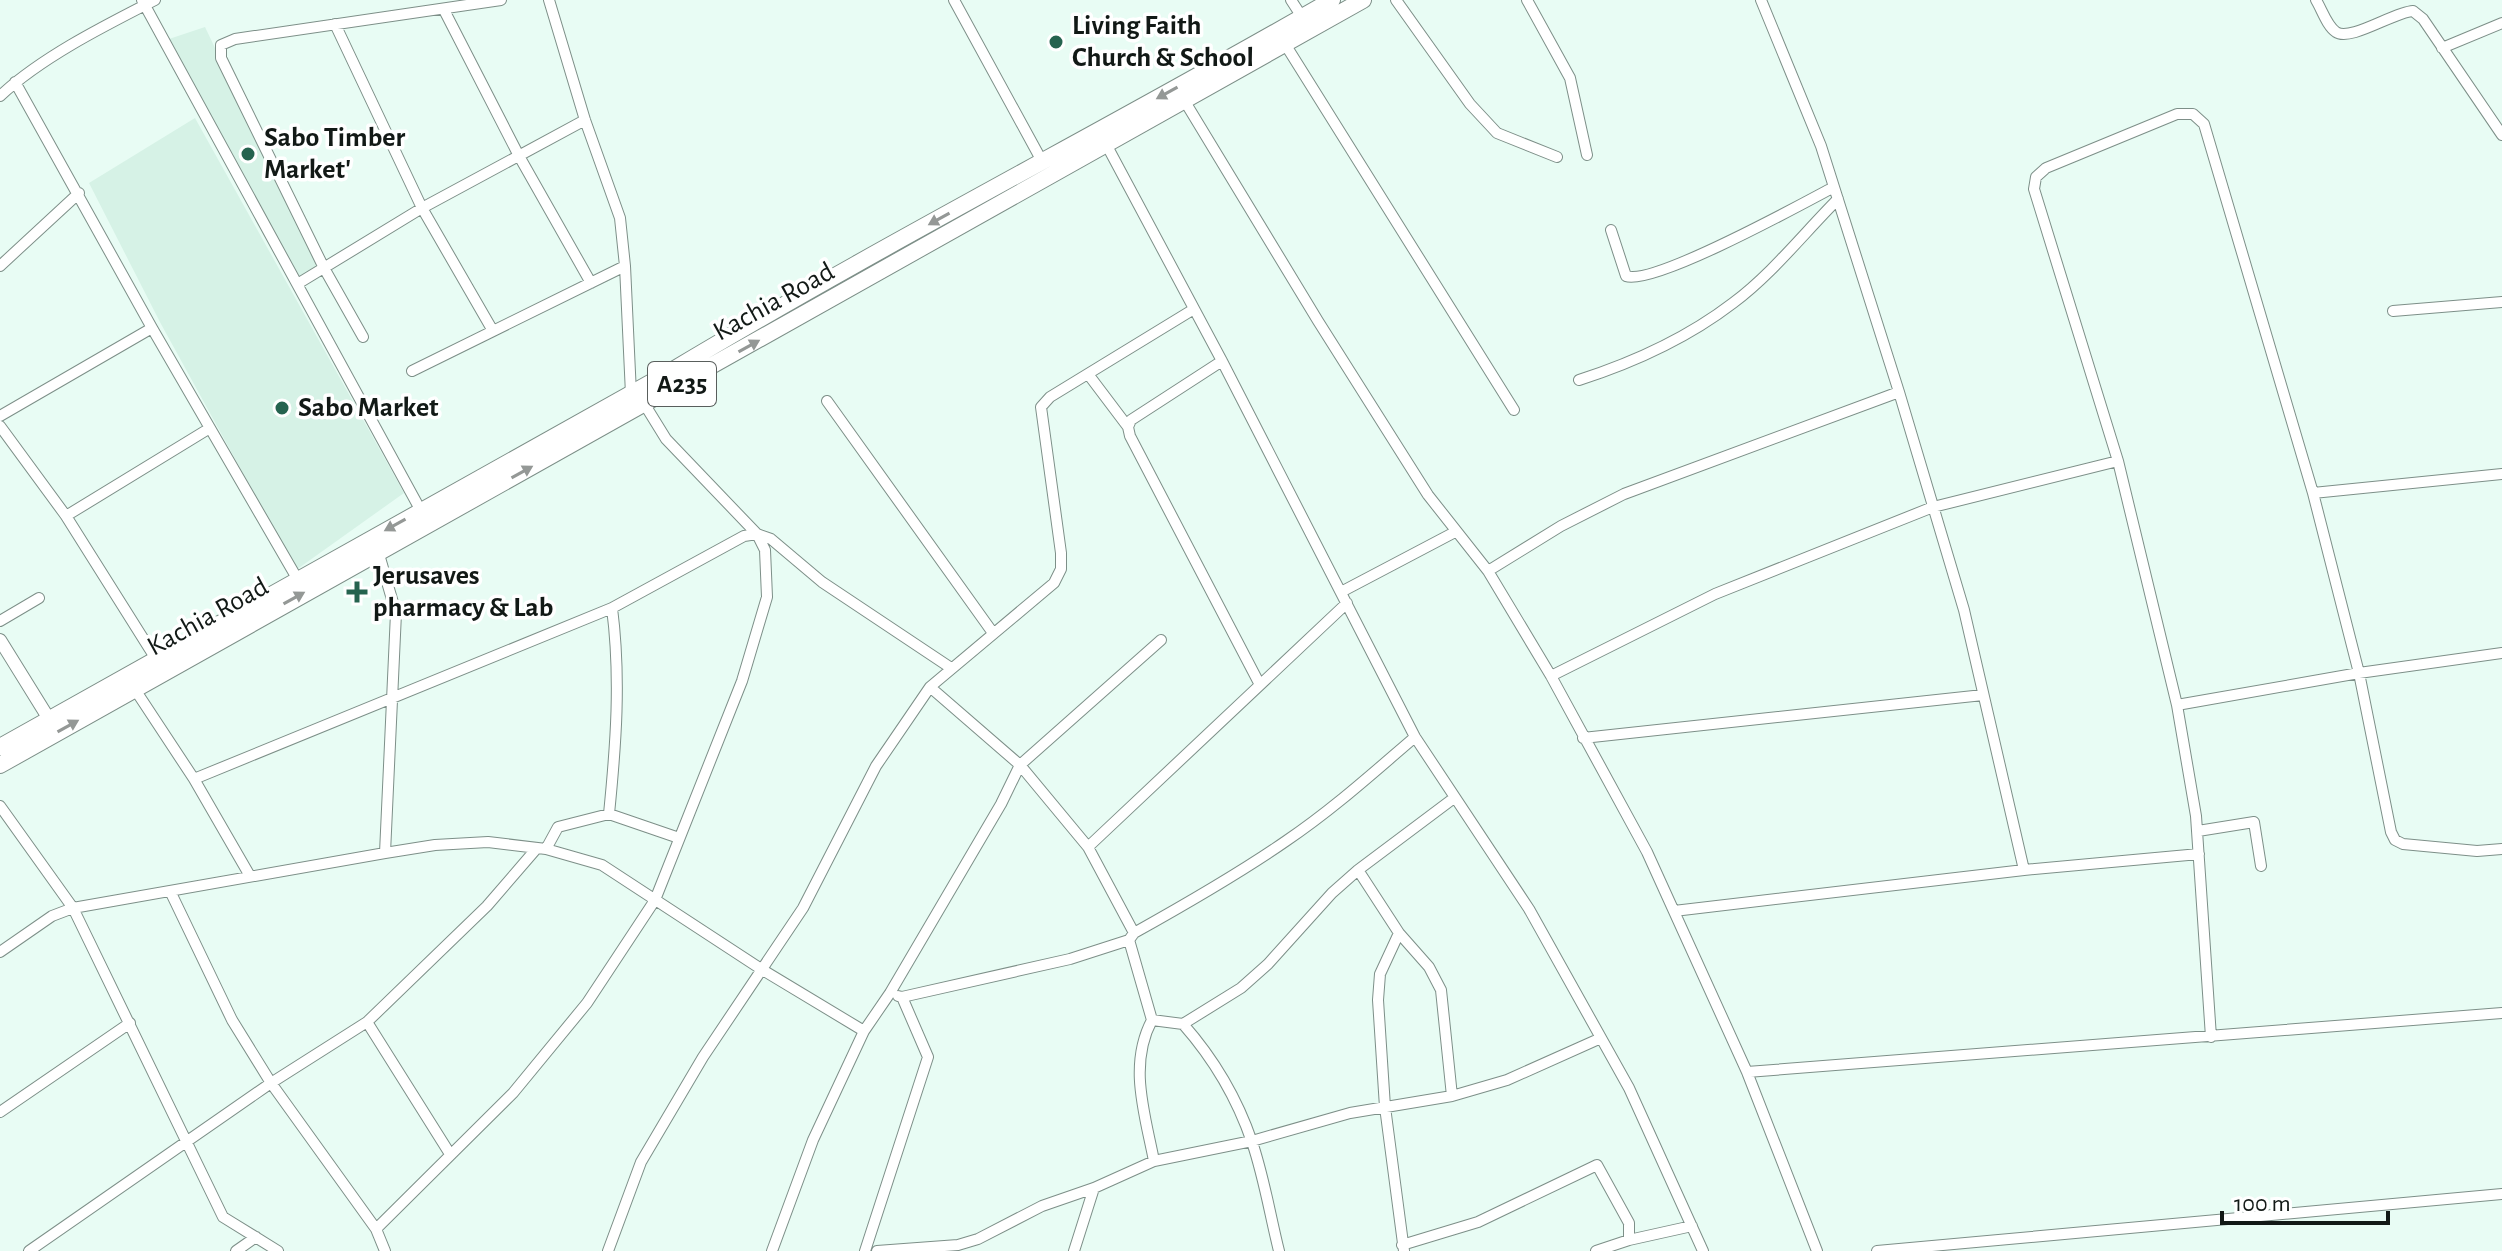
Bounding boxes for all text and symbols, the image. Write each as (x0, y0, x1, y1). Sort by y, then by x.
place label: Living Faith Church & School (1072, 12, 1254, 72)
marker: Living Faith Church & School (1047, 33, 1065, 51)
one-way arrow (1155, 87, 1178, 100)
place label: Sabo Timber Market' (264, 124, 406, 184)
marker: Sabo Timber Market' (239, 145, 257, 163)
one-way arrow (928, 212, 950, 226)
street label: Kachia Road (709, 257, 839, 347)
one-way arrow (738, 339, 760, 353)
road number: A235 (648, 362, 716, 406)
place label: Sabo Market (298, 394, 439, 422)
marker: Sabo Market (273, 399, 291, 417)
one-way arrow (510, 466, 533, 479)
one-way arrow (384, 518, 406, 532)
place label: Jerusaves pharmacy & Lab (373, 562, 553, 622)
street label: Kachia Road (143, 572, 273, 662)
marker: Jerusaves pharmacy & Lab (348, 583, 366, 601)
one-way arrow (283, 591, 306, 605)
one-way arrow (56, 719, 79, 732)
scale bar (2222, 1175, 2388, 1225)
text: 100 m (2234, 1192, 2291, 1216)

